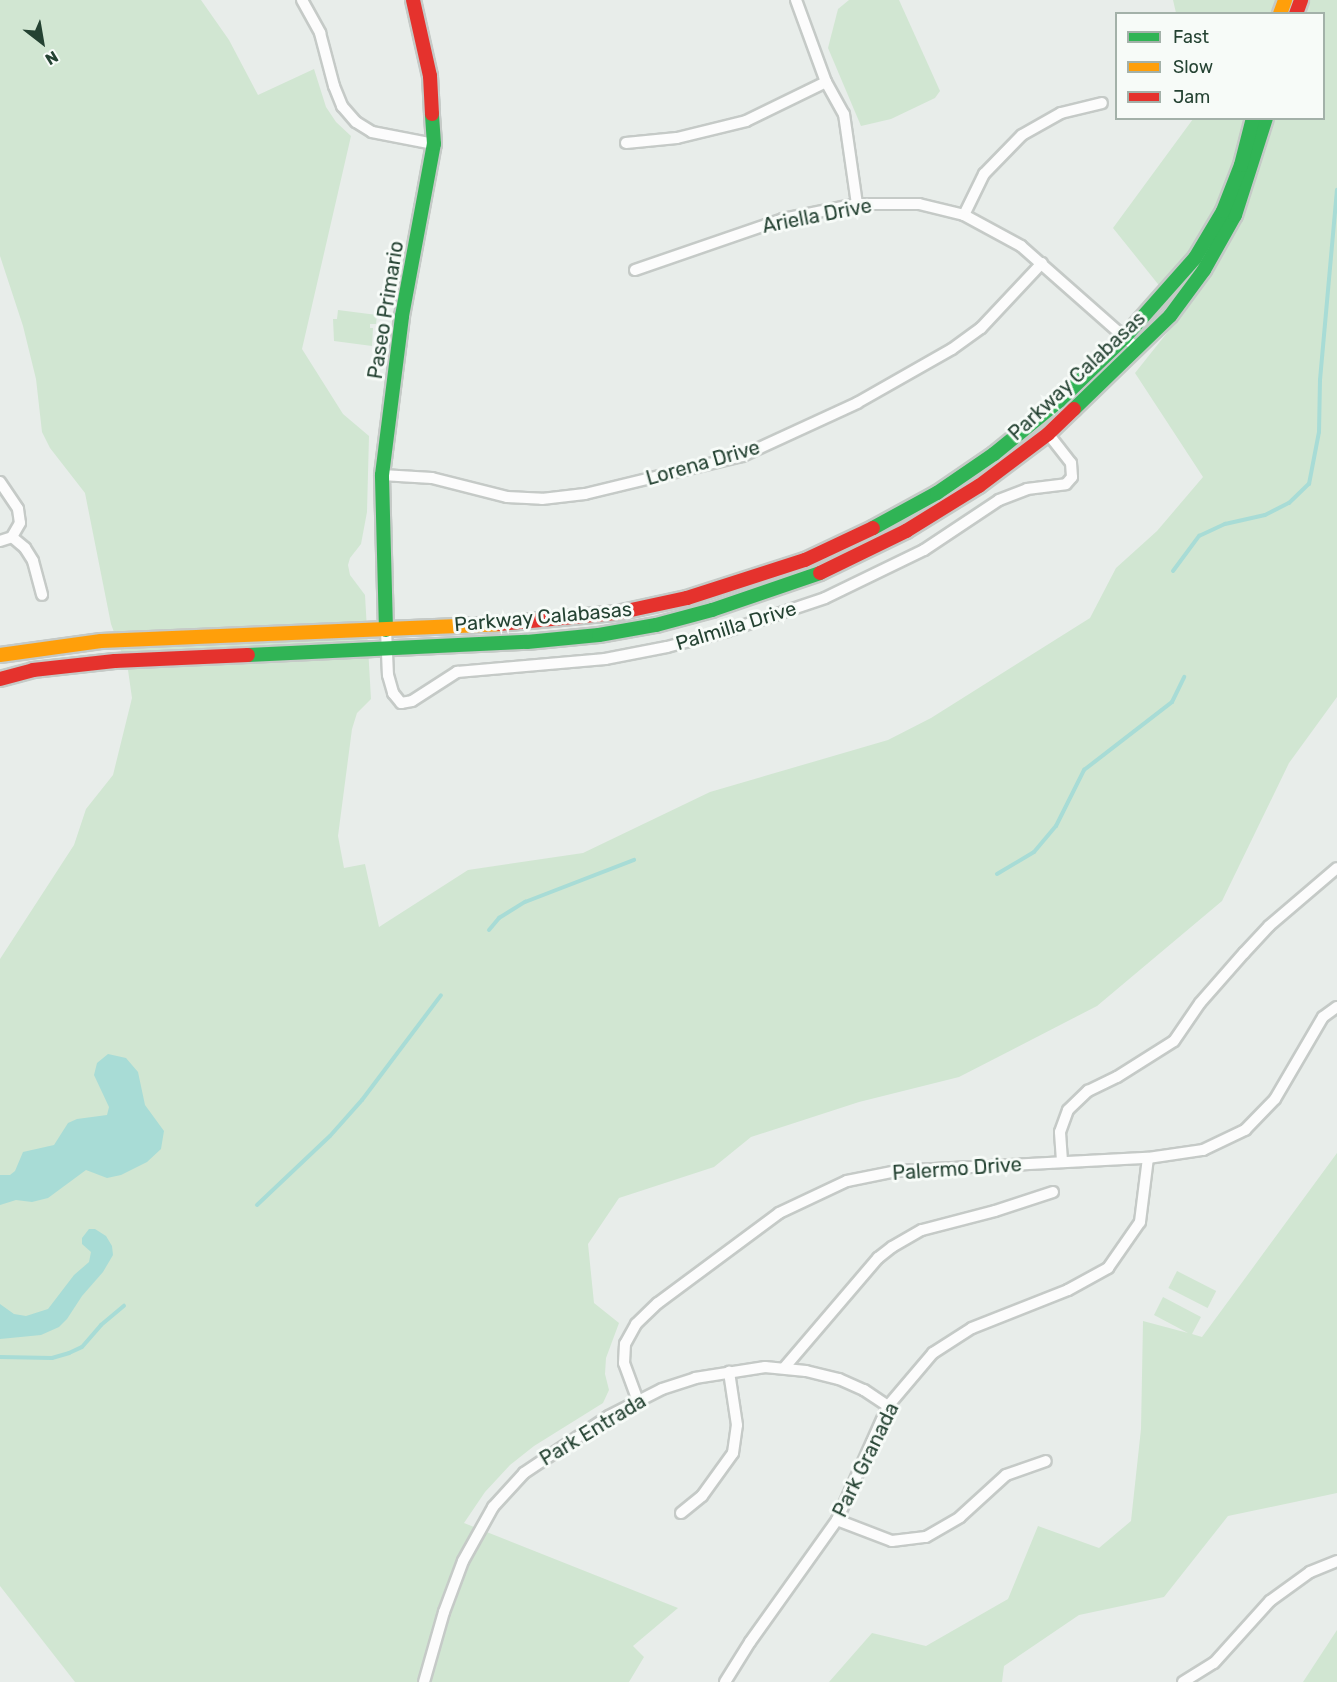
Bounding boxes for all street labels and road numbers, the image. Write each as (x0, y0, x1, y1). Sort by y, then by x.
street label: Ariella Drive (760, 194, 874, 238)
street label: Paseo Primario (363, 239, 409, 381)
street label: Parkway Calabasas (1003, 306, 1151, 446)
street label: Lorena Drive (643, 435, 763, 491)
street label: Palmilla Drive (673, 596, 799, 656)
street label: Parkway Calabasas (453, 597, 633, 637)
street label: Palermo Drive (892, 1153, 1022, 1185)
street label: Park Entrada (535, 1389, 651, 1471)
street label: Park Granada (828, 1399, 904, 1521)

